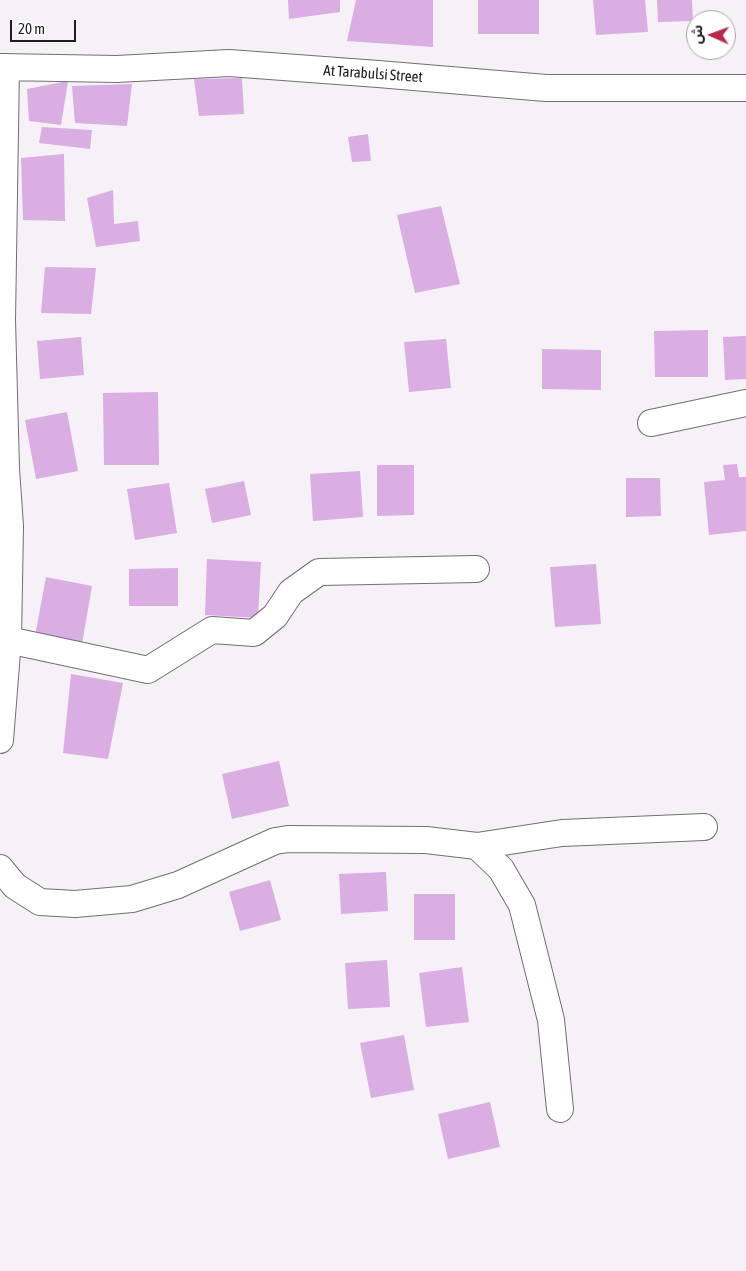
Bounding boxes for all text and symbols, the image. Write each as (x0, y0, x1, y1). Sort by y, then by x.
scale bar (12, 10, 79, 42)
north arrow (686, 10, 736, 60)
text: 20 m (18, 20, 45, 37)
text: ش (689, 25, 705, 44)
street label: At Tarabulsi Street (323, 62, 423, 86)

